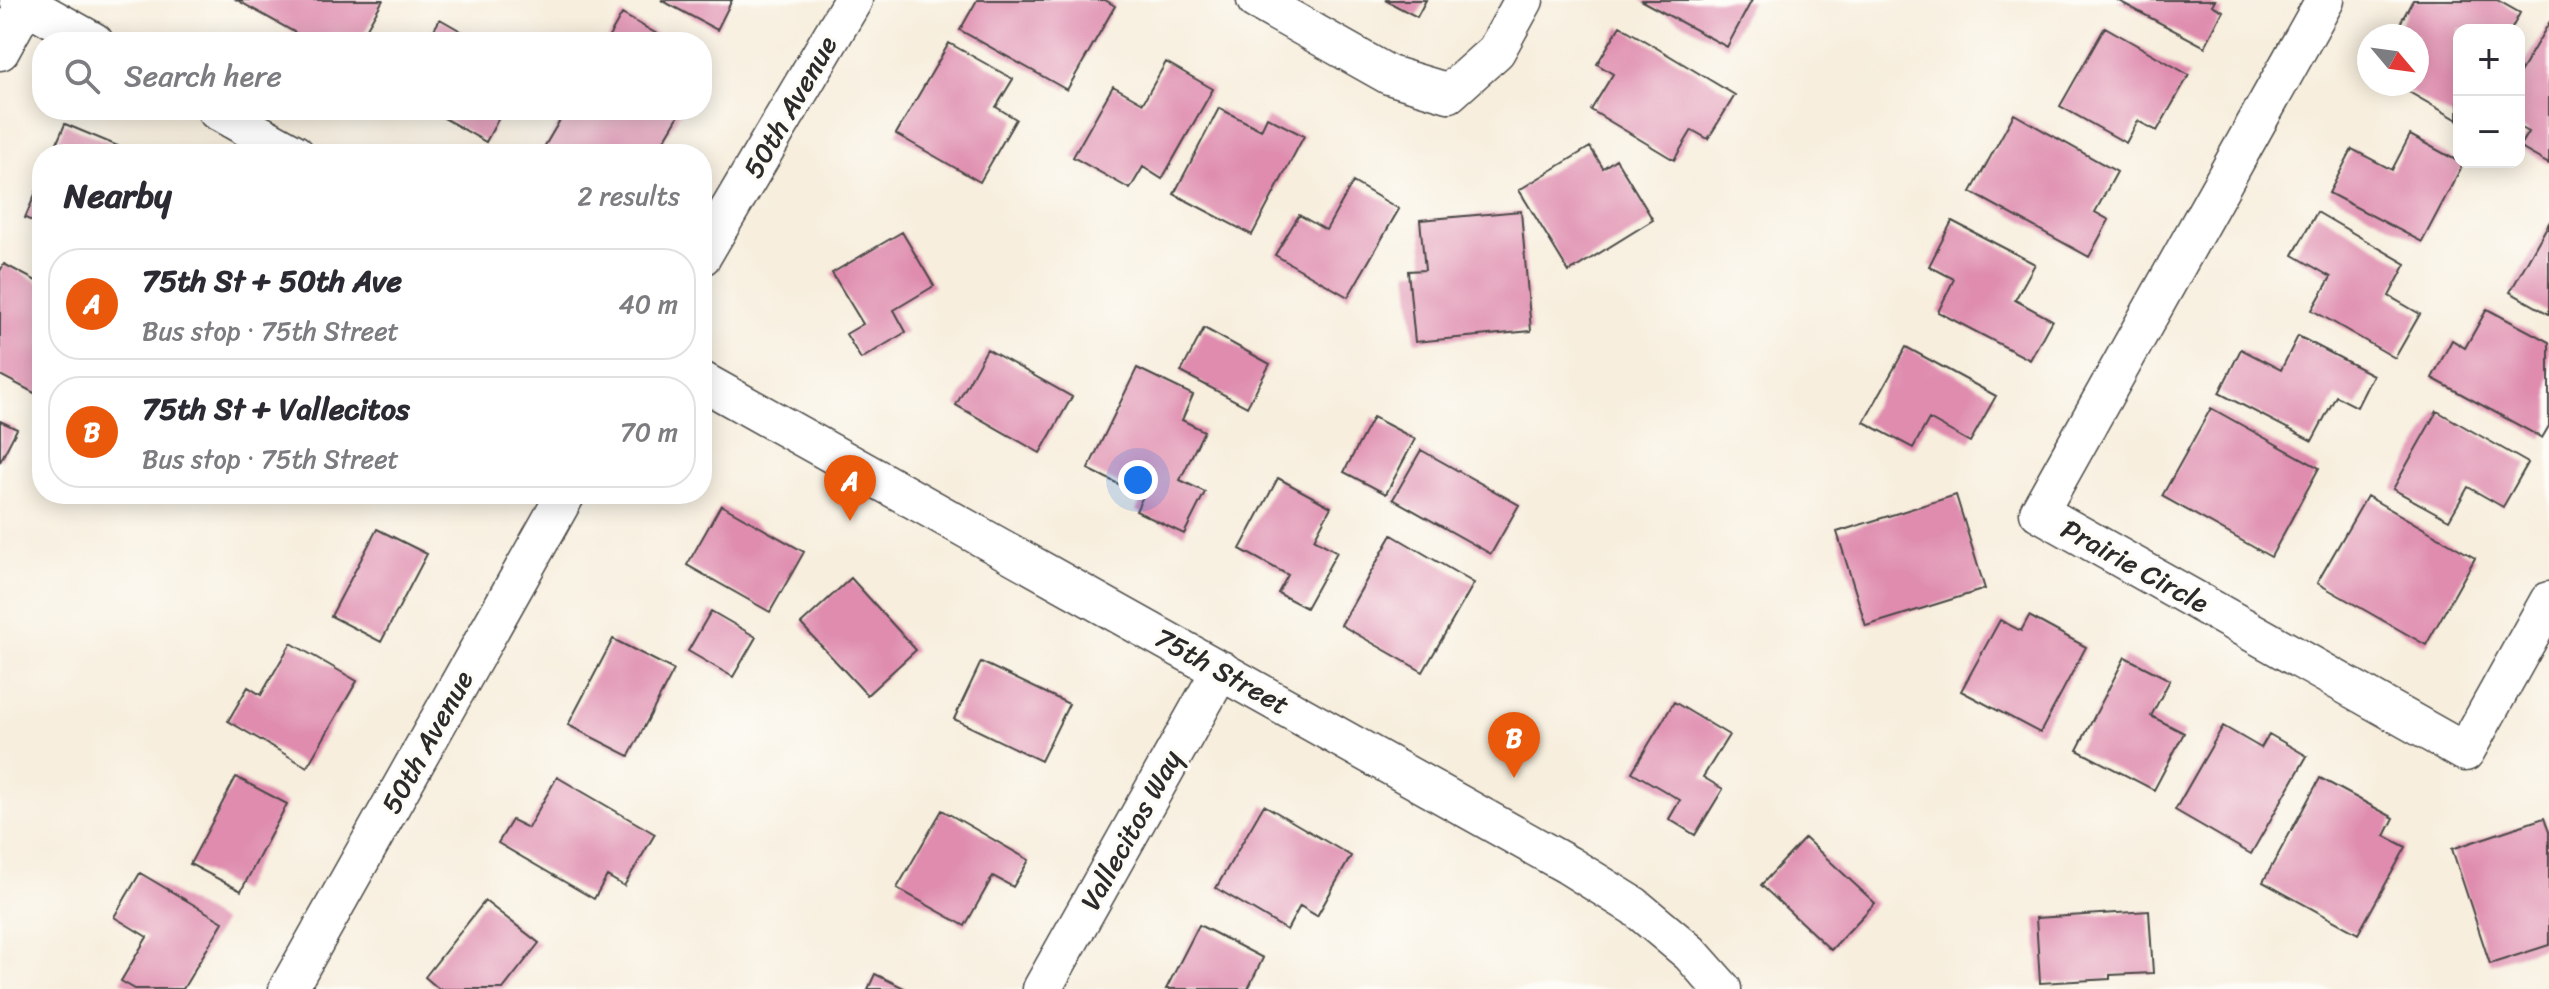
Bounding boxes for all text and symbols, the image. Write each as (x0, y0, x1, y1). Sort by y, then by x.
north arrow (2357, 24, 2429, 96)
map controls (2453, 24, 2525, 168)
button: + (2453, 24, 2525, 96)
street label: 50th Avenue (729, 26, 851, 188)
search box (32, 32, 712, 120)
text: Search here (124, 49, 282, 103)
icon: search (60, 54, 104, 98)
button: − (2453, 96, 2525, 168)
text: Nearby (64, 166, 172, 226)
text: 2 results (578, 173, 680, 219)
text: 75th St + 50th Ave (142, 254, 402, 308)
text: A (83, 281, 101, 327)
text: 40 m (619, 281, 678, 327)
text: Bus stop · 75th Street (142, 308, 399, 354)
text: 75th St + Vallecitos (142, 382, 410, 436)
text: B (84, 409, 100, 455)
text: 70 m (620, 409, 678, 455)
text: Bus stop · 75th Street (142, 436, 399, 482)
pin: A (824, 455, 876, 521)
your location (1118, 460, 1158, 500)
street label: Prairie Circle (2052, 505, 2218, 627)
street label: 75th Street (1145, 614, 1299, 728)
street label: 50th Avenue (367, 661, 487, 823)
pin: B (1488, 712, 1540, 778)
street label: Vallecitos Way (1067, 740, 1196, 919)

